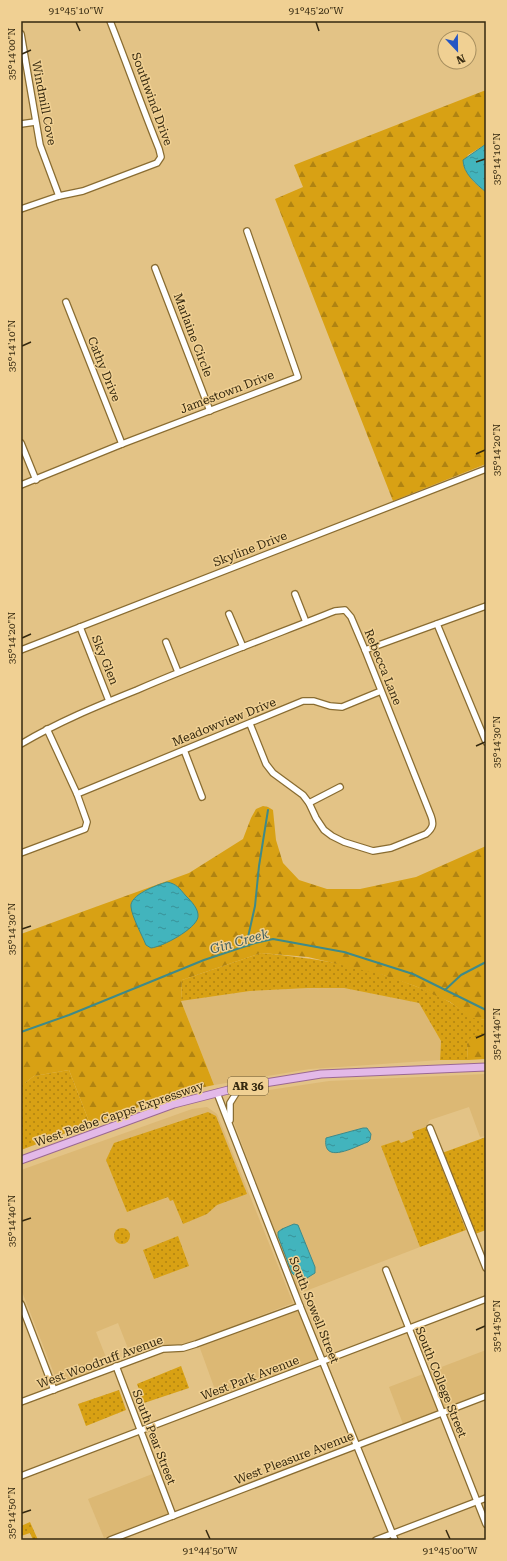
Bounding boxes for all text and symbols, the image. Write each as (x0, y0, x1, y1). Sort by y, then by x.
text: 91°45'10"W (49, 5, 104, 16)
text: 91°45'20"W (289, 5, 344, 16)
text: 35°14'00"N (6, 28, 17, 80)
north arrow (437, 30, 477, 70)
street label: Southwind Drive (129, 50, 176, 148)
text: N (454, 51, 467, 67)
street label: Windmill Cove (29, 60, 59, 147)
text: 35°14'10"N (491, 133, 502, 185)
street label: Marlaine Circle (171, 291, 216, 379)
text: 35°14'10"N (6, 320, 17, 372)
street label: Cathy Drive (85, 335, 123, 404)
street label: Jamestown Drive (178, 367, 276, 416)
text: 35°14'20"N (491, 424, 502, 476)
street label: Skyline Drive (211, 528, 289, 570)
text: 35°14'20"N (6, 612, 17, 664)
street label: Rebecca Lane (361, 627, 405, 707)
street label: Sky Glen (89, 633, 121, 687)
street label: Meadowview Drive (170, 695, 278, 749)
text: 35°14'30"N (491, 716, 502, 768)
text: 35°14'30"N (6, 903, 17, 955)
water label: Gin Creek (208, 926, 271, 957)
text: 35°14'40"N (491, 1008, 502, 1060)
road number: AR 36 (228, 1077, 268, 1095)
street label: West Beebe Capps Expressway (33, 1078, 206, 1150)
text: 35°14'40"N (6, 1195, 17, 1247)
street label: South Sowell Street (286, 1255, 342, 1366)
text: 35°14'50"N (491, 1300, 502, 1352)
street label: South College Street (412, 1325, 470, 1440)
street label: West Woodruff Avenue (35, 1333, 165, 1391)
street label: West Park Avenue (199, 1353, 301, 1403)
street label: South Pear Street (129, 1388, 179, 1487)
street label: West Pleasure Avenue (232, 1429, 356, 1487)
text: 35°14'50"N (6, 1487, 17, 1539)
text: 91°44'50"W (183, 1545, 238, 1556)
text: 91°45'00"W (423, 1545, 478, 1556)

